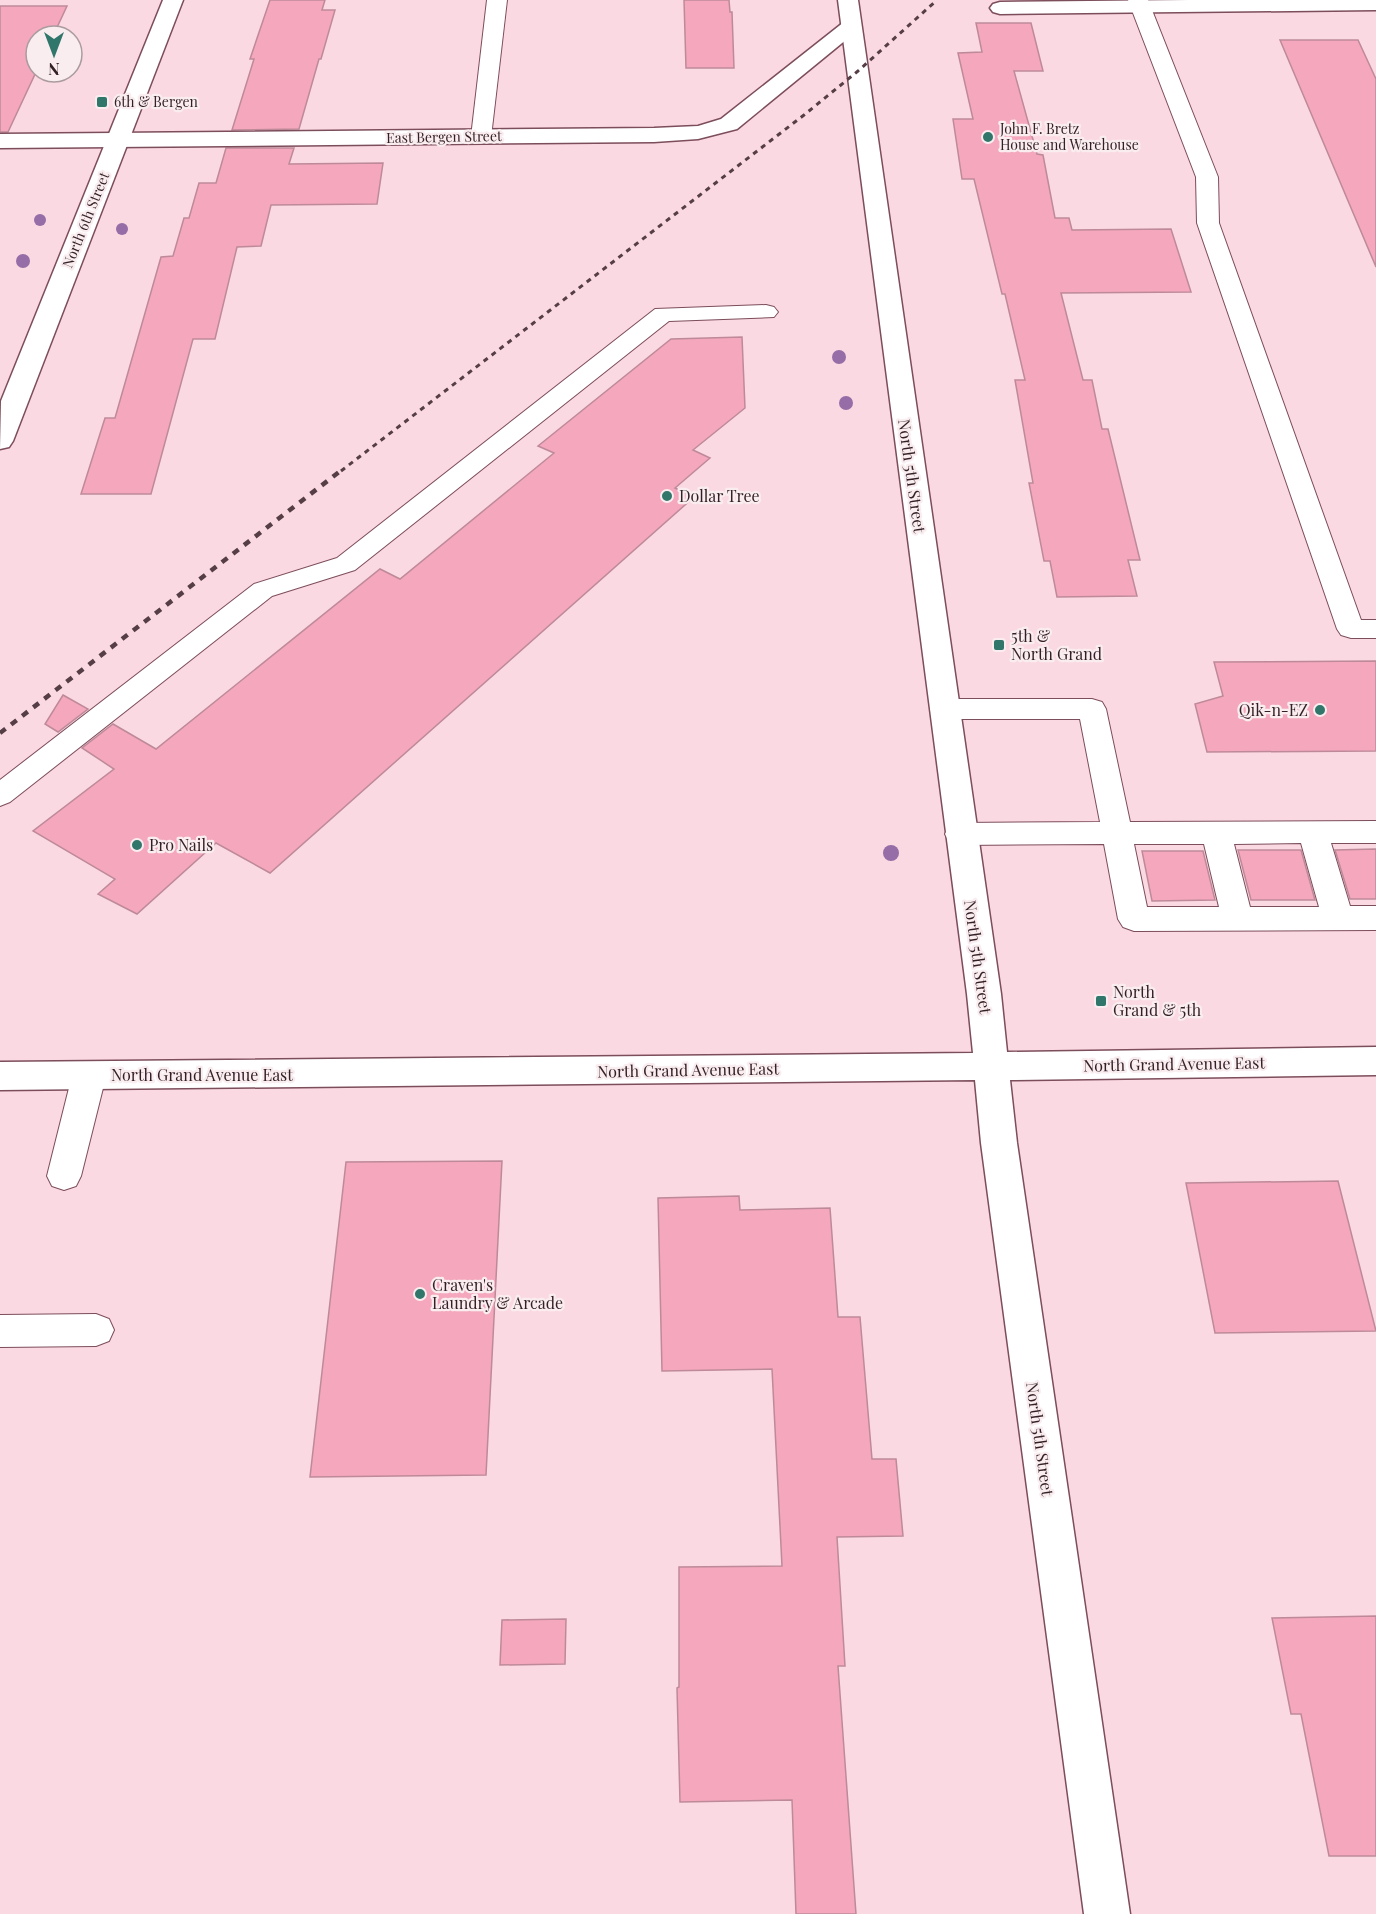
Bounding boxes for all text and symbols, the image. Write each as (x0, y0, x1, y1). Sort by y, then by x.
north arrow (24, 24, 84, 84)
text: N (48, 59, 60, 80)
place label: 6th & Bergen (114, 92, 198, 111)
marker: 6th & Bergen (95, 95, 109, 109)
place label: John F. Bretz House and Warehouse (999, 119, 1139, 154)
street label: East Bergen Street (386, 126, 503, 147)
marker: John F. Bretz House and Warehouse (981, 130, 995, 144)
street label: North 6th Street (58, 168, 114, 271)
street label: North 5th Street (894, 418, 931, 534)
place label: Dollar Tree (679, 485, 760, 506)
marker: Dollar Tree (660, 489, 674, 503)
place label: 5th & North Grand (1011, 625, 1102, 664)
marker: 5th & North Grand (992, 638, 1006, 652)
place label: Qik-n-EZ (1239, 699, 1308, 720)
marker: Qik-n-EZ (1313, 703, 1327, 717)
place label: Pro Nails (149, 834, 213, 855)
marker: Pro Nails (130, 838, 144, 852)
street label: North 5th Street (960, 899, 997, 1015)
place label: North Grand & 5th (1113, 981, 1202, 1020)
marker: North Grand & 5th (1094, 994, 1108, 1008)
street label: North Grand Avenue East (1083, 1051, 1265, 1076)
street label: North Grand Avenue East (597, 1057, 779, 1082)
street label: North Grand Avenue East (111, 1064, 293, 1085)
place label: Craven's Laundry & Arcade (432, 1274, 563, 1313)
marker: Craven's Laundry & Arcade (413, 1287, 427, 1301)
street label: North 5th Street (1022, 1381, 1059, 1497)

